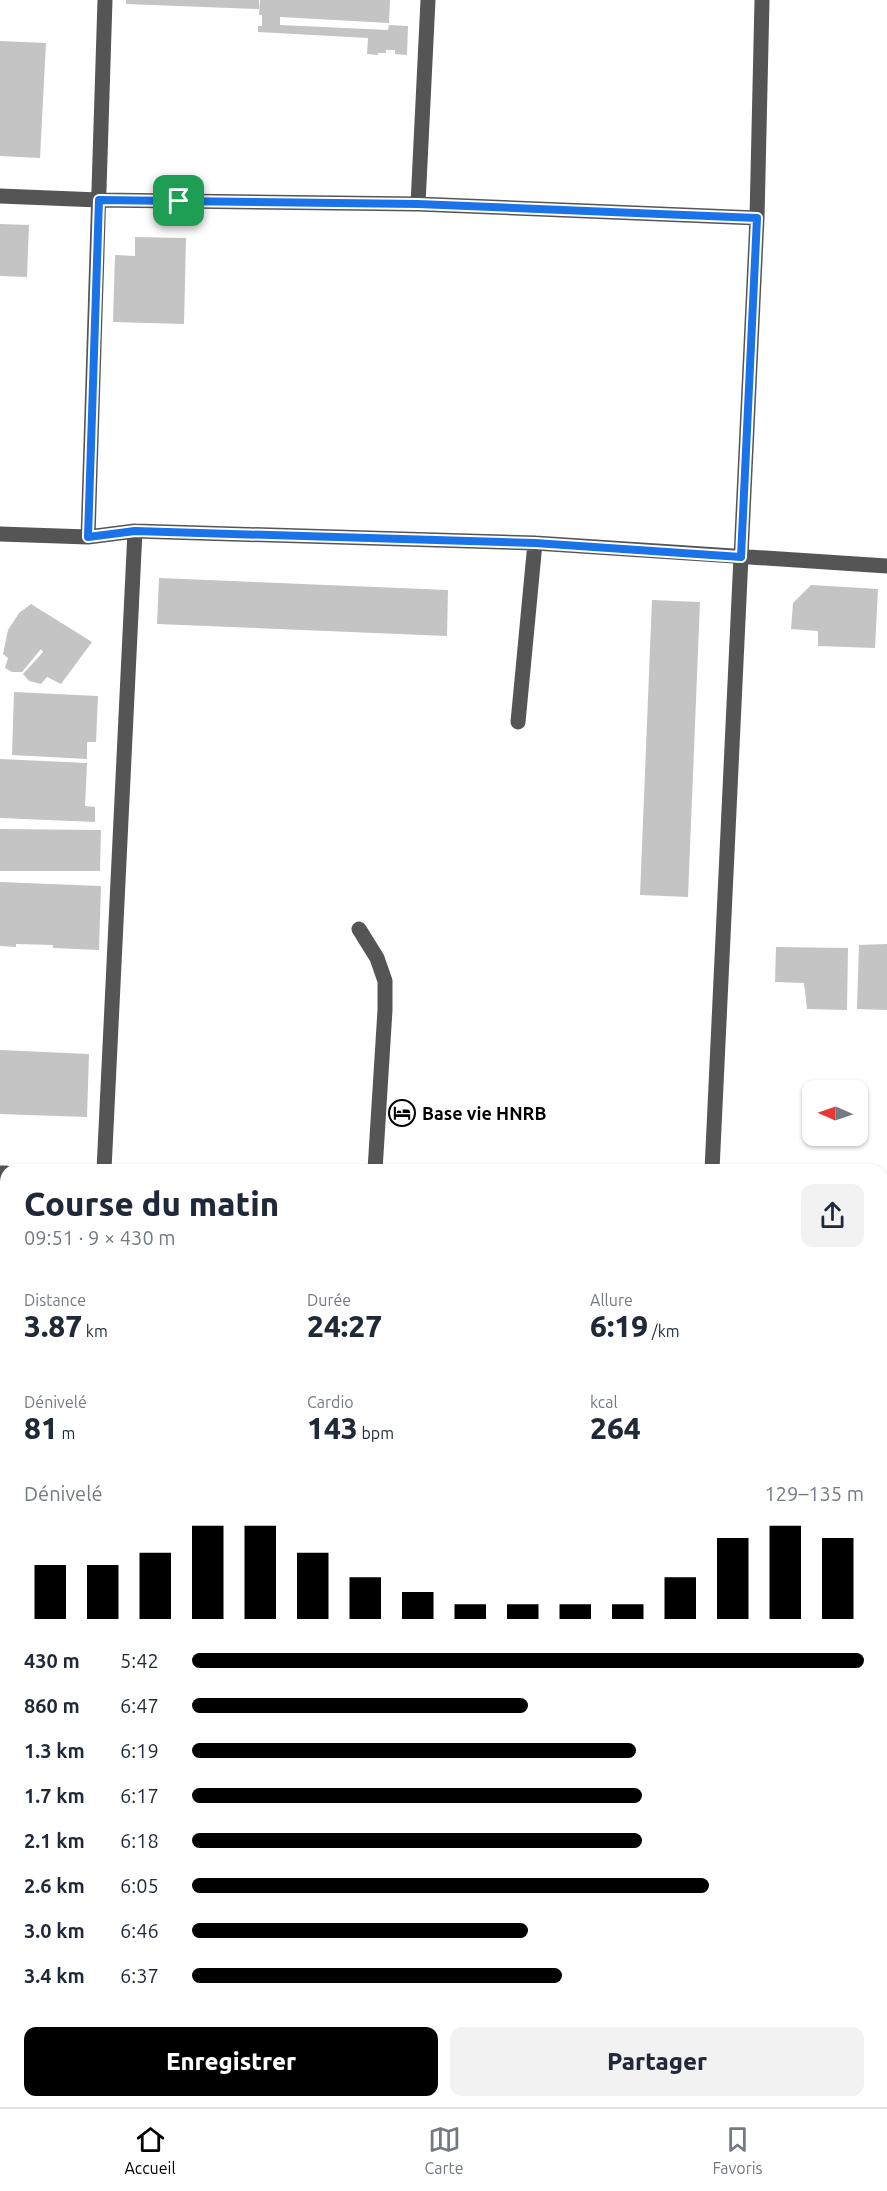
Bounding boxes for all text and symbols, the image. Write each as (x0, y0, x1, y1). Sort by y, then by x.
pin (153, 175, 204, 226)
icon: arrive (162, 184, 195, 217)
north arrow (802, 1080, 868, 1146)
map controls (802, 1080, 868, 1146)
hotel icon: Base vie HNRB (387, 1098, 417, 1128)
place label: Base vie HNRB (422, 1103, 546, 1123)
button: share (801, 1184, 864, 1247)
text: Course du matin (24, 1185, 279, 1222)
text: 09:51 · 9 × 430 m (24, 1226, 176, 1249)
text: Distance (24, 1291, 86, 1309)
text: Durée (307, 1291, 351, 1309)
text: Allure (590, 1291, 633, 1309)
text: 3.87 (24, 1309, 82, 1343)
text: 24:27 (307, 1309, 382, 1343)
text: 6:19 (590, 1309, 648, 1343)
text: km (82, 1322, 108, 1340)
text: /km (648, 1322, 680, 1340)
text: Dénivelé (24, 1393, 87, 1411)
text: Cardio (307, 1393, 354, 1411)
text: kcal (590, 1393, 618, 1411)
text: 81 (24, 1411, 58, 1445)
text: 143 (307, 1411, 358, 1445)
text: 264 (590, 1411, 641, 1445)
text: m (58, 1424, 75, 1442)
text: bpm (358, 1424, 394, 1442)
text: Dénivelé (24, 1482, 102, 1505)
text: 129–135 m (765, 1482, 864, 1505)
text: 430 m (24, 1649, 80, 1672)
text: 5:42 (120, 1649, 159, 1672)
text: 860 m (24, 1694, 80, 1717)
text: 6:47 (120, 1694, 159, 1717)
text: 1.3 km (24, 1739, 85, 1762)
text: 6:19 (120, 1739, 159, 1762)
text: 1.7 km (24, 1784, 85, 1807)
text: 6:17 (120, 1784, 159, 1807)
text: 2.1 km (24, 1829, 85, 1852)
text: 6:18 (120, 1829, 159, 1852)
text: 2.6 km (24, 1874, 85, 1897)
text: 6:05 (120, 1874, 159, 1897)
text: 3.0 km (24, 1919, 85, 1942)
text: 6:46 (120, 1919, 159, 1942)
text: 3.4 km (24, 1964, 85, 1987)
text: 6:37 (120, 1964, 159, 1987)
button: Enregistrer (24, 2027, 438, 2096)
button: Partager (450, 2027, 864, 2096)
tab: Accueil (124, 2123, 176, 2177)
tab: Carte (424, 2123, 464, 2177)
tab: Favoris (713, 2123, 763, 2177)

